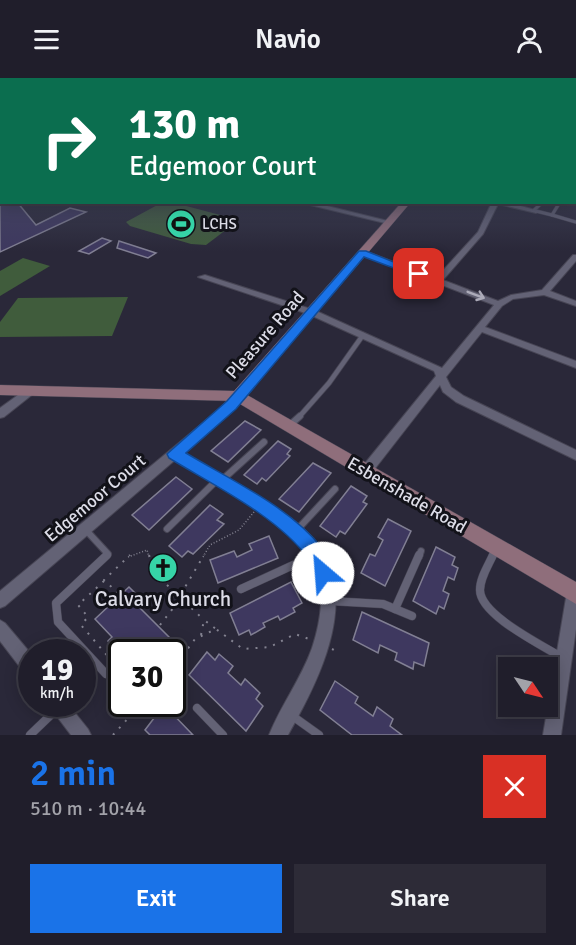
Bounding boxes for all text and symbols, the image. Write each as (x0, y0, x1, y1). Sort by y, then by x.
icon: menu (30, 23, 63, 56)
text: Navio (255, 23, 321, 56)
icon: person (513, 23, 546, 56)
text: 130 m (129, 99, 240, 150)
icon: right (30, 102, 108, 180)
text: Edgemoor Court (129, 150, 316, 183)
sports icon: LCHS (165, 208, 197, 240)
place label: LCHS (202, 215, 237, 233)
pin (393, 248, 444, 299)
icon: arrive (402, 257, 435, 290)
street label: Pleasure Road (221, 287, 309, 383)
one-way arrow (466, 291, 485, 302)
street label: Edgemoor Court (40, 449, 150, 547)
street label: Esbenshade Road (343, 452, 471, 538)
position arrow (291, 541, 355, 605)
church icon: Calvary Church (147, 552, 179, 584)
place label: Calvary Church (95, 586, 231, 612)
speed limit sign: 30 (108, 639, 186, 717)
text: 19 (41, 652, 73, 689)
north arrow (498, 657, 558, 717)
map controls (498, 657, 558, 717)
text: km/h (40, 684, 74, 702)
text: 2 min (30, 751, 116, 796)
button: close (483, 755, 546, 818)
text: 510 m · 10:44 (30, 796, 146, 821)
button: Exit (30, 864, 282, 933)
button: Share (294, 864, 546, 933)

